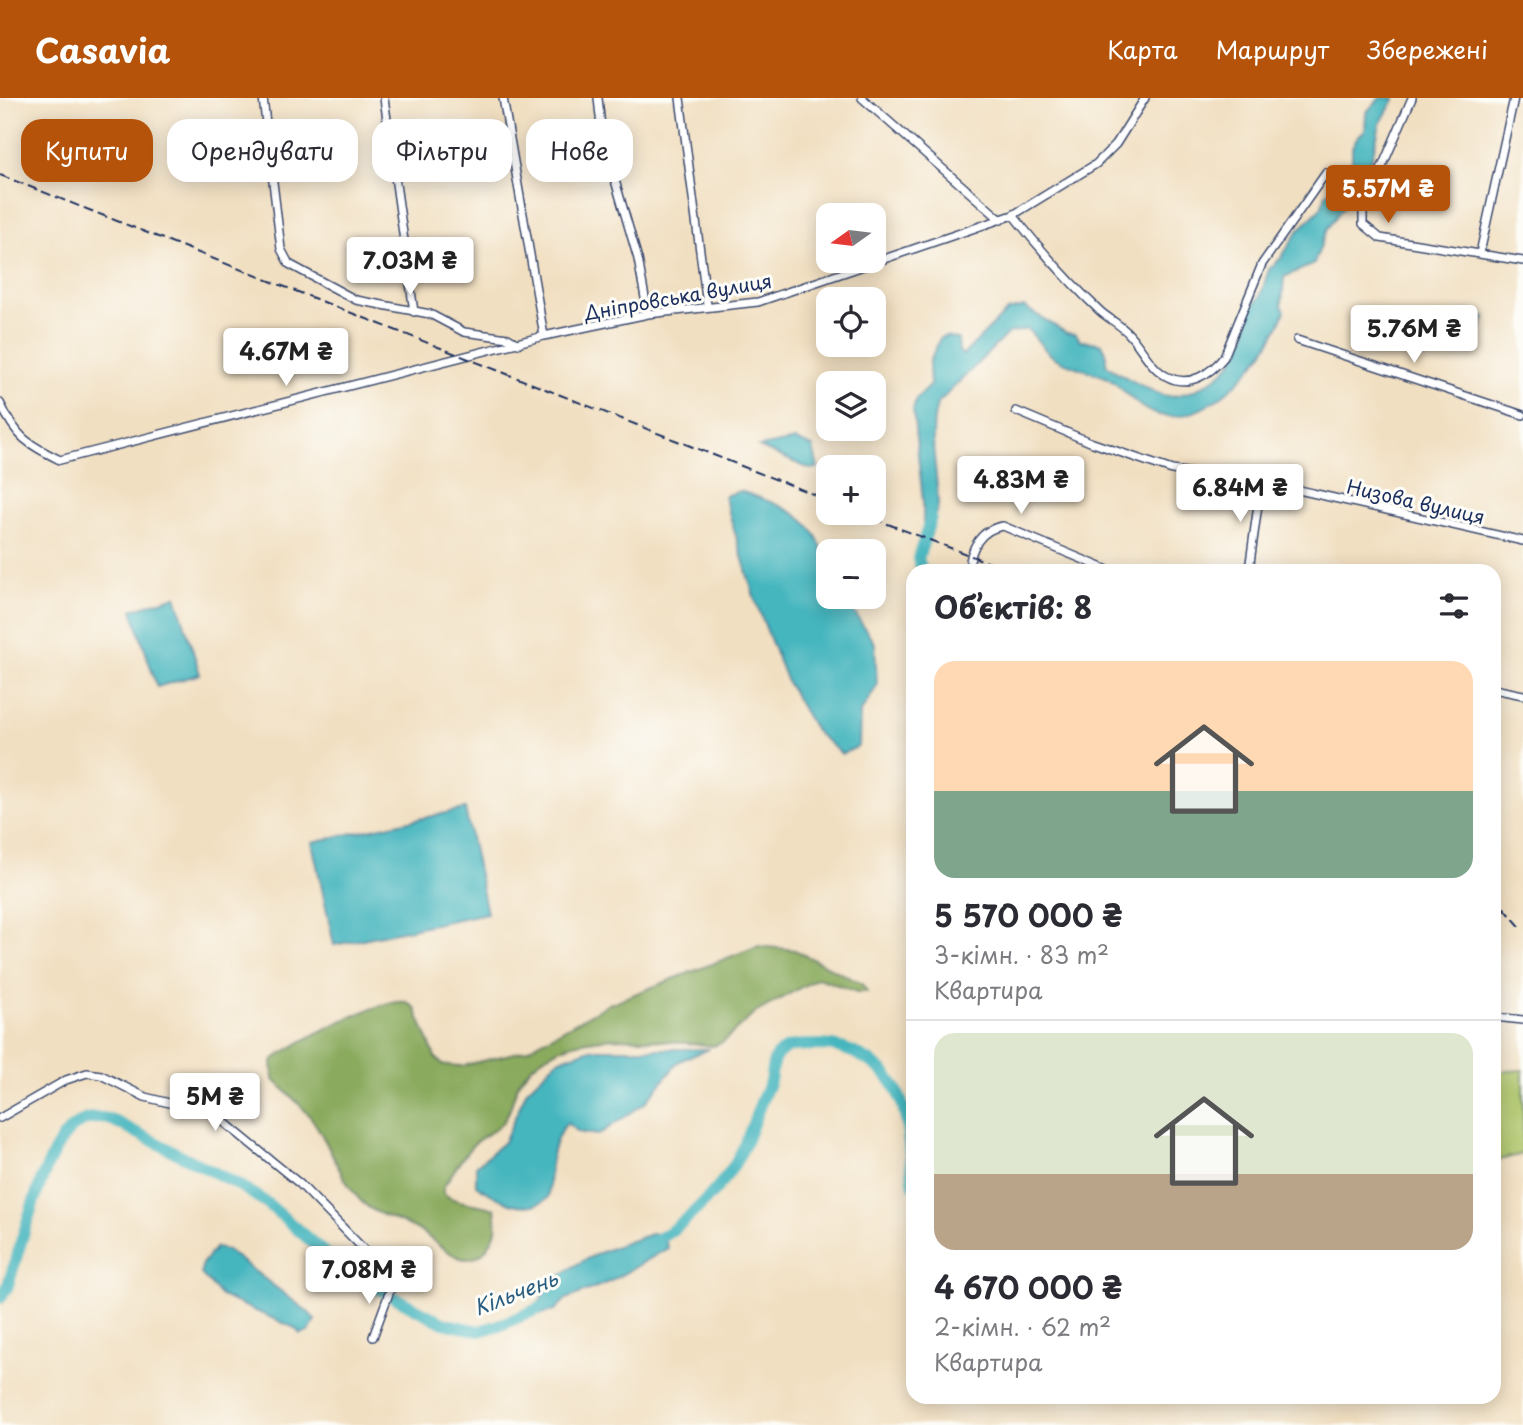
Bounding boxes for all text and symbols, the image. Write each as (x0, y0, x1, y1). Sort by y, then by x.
text: Casavia (35, 24, 170, 74)
text: Карта (1107, 31, 1178, 67)
text: Маршрут (1216, 31, 1329, 67)
text: Збережені (1367, 31, 1488, 67)
chip: Купити (21, 119, 153, 182)
chip: Орендувати (167, 119, 358, 182)
chip: Фільтри (372, 119, 512, 182)
chip: Нове (526, 119, 633, 182)
pin: 5.57M ₴ (1323, 166, 1453, 225)
text: 5.57M ₴ (1342, 170, 1434, 205)
north arrow (816, 203, 886, 273)
map controls (816, 203, 886, 609)
pin: 7.03M ₴ (345, 238, 475, 297)
text: 7.03M ₴ (363, 242, 457, 277)
street label: Дніпровська вулиця (581, 266, 774, 326)
button: locate (816, 287, 886, 357)
pin: 5.76M ₴ (1349, 306, 1479, 365)
text: 5.76M ₴ (1367, 310, 1461, 345)
pin: 4.67M ₴ (221, 328, 351, 388)
text: 4.67M ₴ (239, 333, 333, 368)
button: layers (816, 371, 886, 441)
button: + (816, 455, 886, 525)
pin: 4.83M ₴ (956, 456, 1086, 516)
text: 4.83M ₴ (973, 461, 1069, 496)
pin: 6.84M ₴ (1175, 464, 1305, 524)
text: 6.84M ₴ (1192, 469, 1288, 504)
street label: Низова вулиця (1344, 472, 1488, 530)
button: − (816, 539, 886, 609)
text: Об’єктів: 8 (934, 584, 1092, 629)
icon: filters (1435, 587, 1473, 625)
icon: home (1141, 706, 1267, 832)
text: 5 570 000 ₴ (934, 892, 1123, 937)
text: 3-кімн. · 83 m² (934, 937, 1109, 972)
text: Квартира (934, 972, 1042, 1007)
pin: 5M ₴ (174, 1074, 256, 1133)
text: 5M ₴ (186, 1078, 244, 1113)
icon: home (1141, 1078, 1267, 1204)
pin: 7.08M ₴ (304, 1246, 434, 1306)
text: 7.08M ₴ (322, 1251, 416, 1286)
water label: Кільчень (468, 1261, 563, 1323)
text: 4 670 000 ₴ (934, 1264, 1122, 1309)
text: 2-кімн. · 62 m² (934, 1309, 1111, 1344)
text: Квартира (934, 1344, 1042, 1379)

